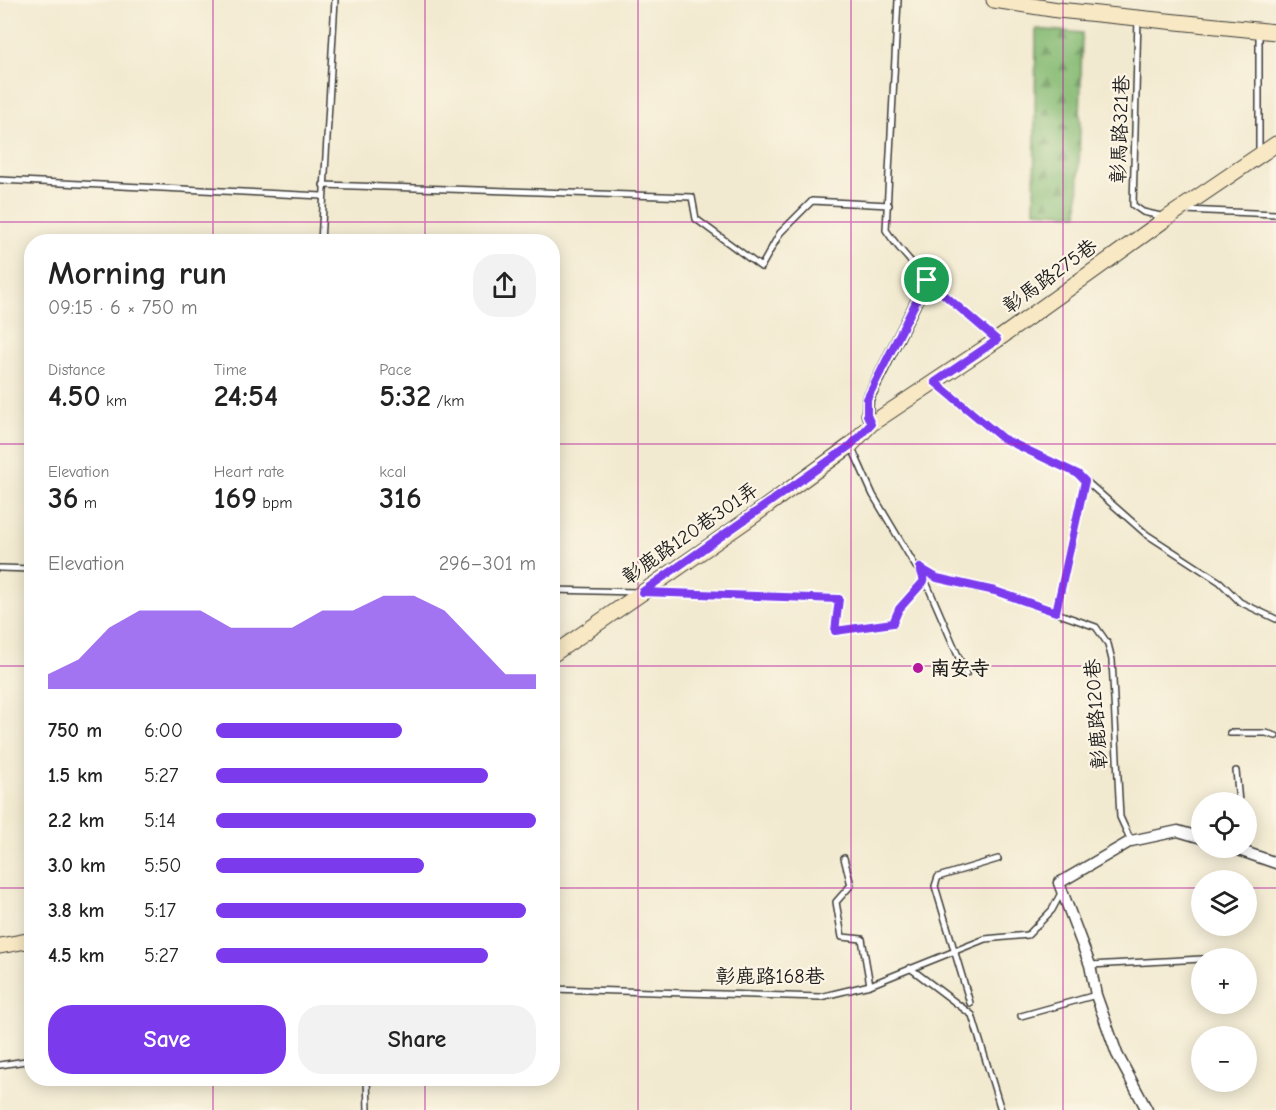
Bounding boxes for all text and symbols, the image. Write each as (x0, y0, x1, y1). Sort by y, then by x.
street label: 彰馬路321巷 (1107, 73, 1133, 184)
street label: 彰馬路275巷 (998, 234, 1102, 318)
text: Morning run (48, 254, 227, 292)
button: share (473, 254, 536, 317)
pin (901, 254, 952, 305)
icon: arrive (910, 263, 943, 296)
text: 09:15 · 6 × 750 m (48, 296, 197, 319)
text: Distance (48, 361, 105, 379)
text: Time (214, 361, 247, 379)
text: Pace (379, 361, 412, 379)
text: 4.50 (48, 379, 101, 414)
text: 24:54 (214, 379, 278, 414)
text: 5:32 (379, 379, 431, 414)
text: km (101, 392, 127, 410)
text: /km (431, 392, 465, 410)
text: Elevation (48, 463, 109, 481)
text: Heart rate (214, 463, 284, 481)
text: kcal (379, 463, 406, 481)
street label: 彰鹿路120巷301弄 (618, 477, 762, 589)
text: 36 (48, 481, 78, 516)
text: 169 (214, 481, 257, 516)
text: 316 (379, 481, 422, 516)
text: m (78, 494, 97, 512)
text: bpm (257, 494, 292, 512)
text: Elevation (48, 552, 125, 575)
text: 296–301 m (439, 552, 536, 575)
place label: 南安寺 (930, 657, 990, 680)
street label: 彰鹿路120巷 (1081, 657, 1111, 770)
marker: 南安寺 (911, 661, 925, 675)
text: 750 m (48, 719, 102, 742)
text: 6:00 (144, 719, 183, 742)
text: 1.5 km (48, 764, 103, 787)
text: 5:27 (144, 764, 178, 787)
map controls (1191, 792, 1257, 1092)
button: locate (1191, 792, 1257, 858)
text: 2.2 km (48, 809, 104, 832)
text: 5:14 (144, 809, 176, 832)
text: 3.0 km (48, 854, 106, 877)
text: 5:50 (144, 854, 181, 877)
button: layers (1191, 870, 1257, 936)
text: 3.8 km (48, 899, 105, 922)
text: 5:17 (144, 899, 176, 922)
text: 4.5 km (48, 944, 104, 967)
text: 5:27 (144, 944, 178, 967)
button: + (1191, 948, 1257, 1014)
street label: 彰鹿路168巷 (715, 965, 826, 988)
button: Save (48, 1005, 286, 1074)
button: Share (298, 1005, 536, 1074)
button: − (1191, 1026, 1257, 1092)

